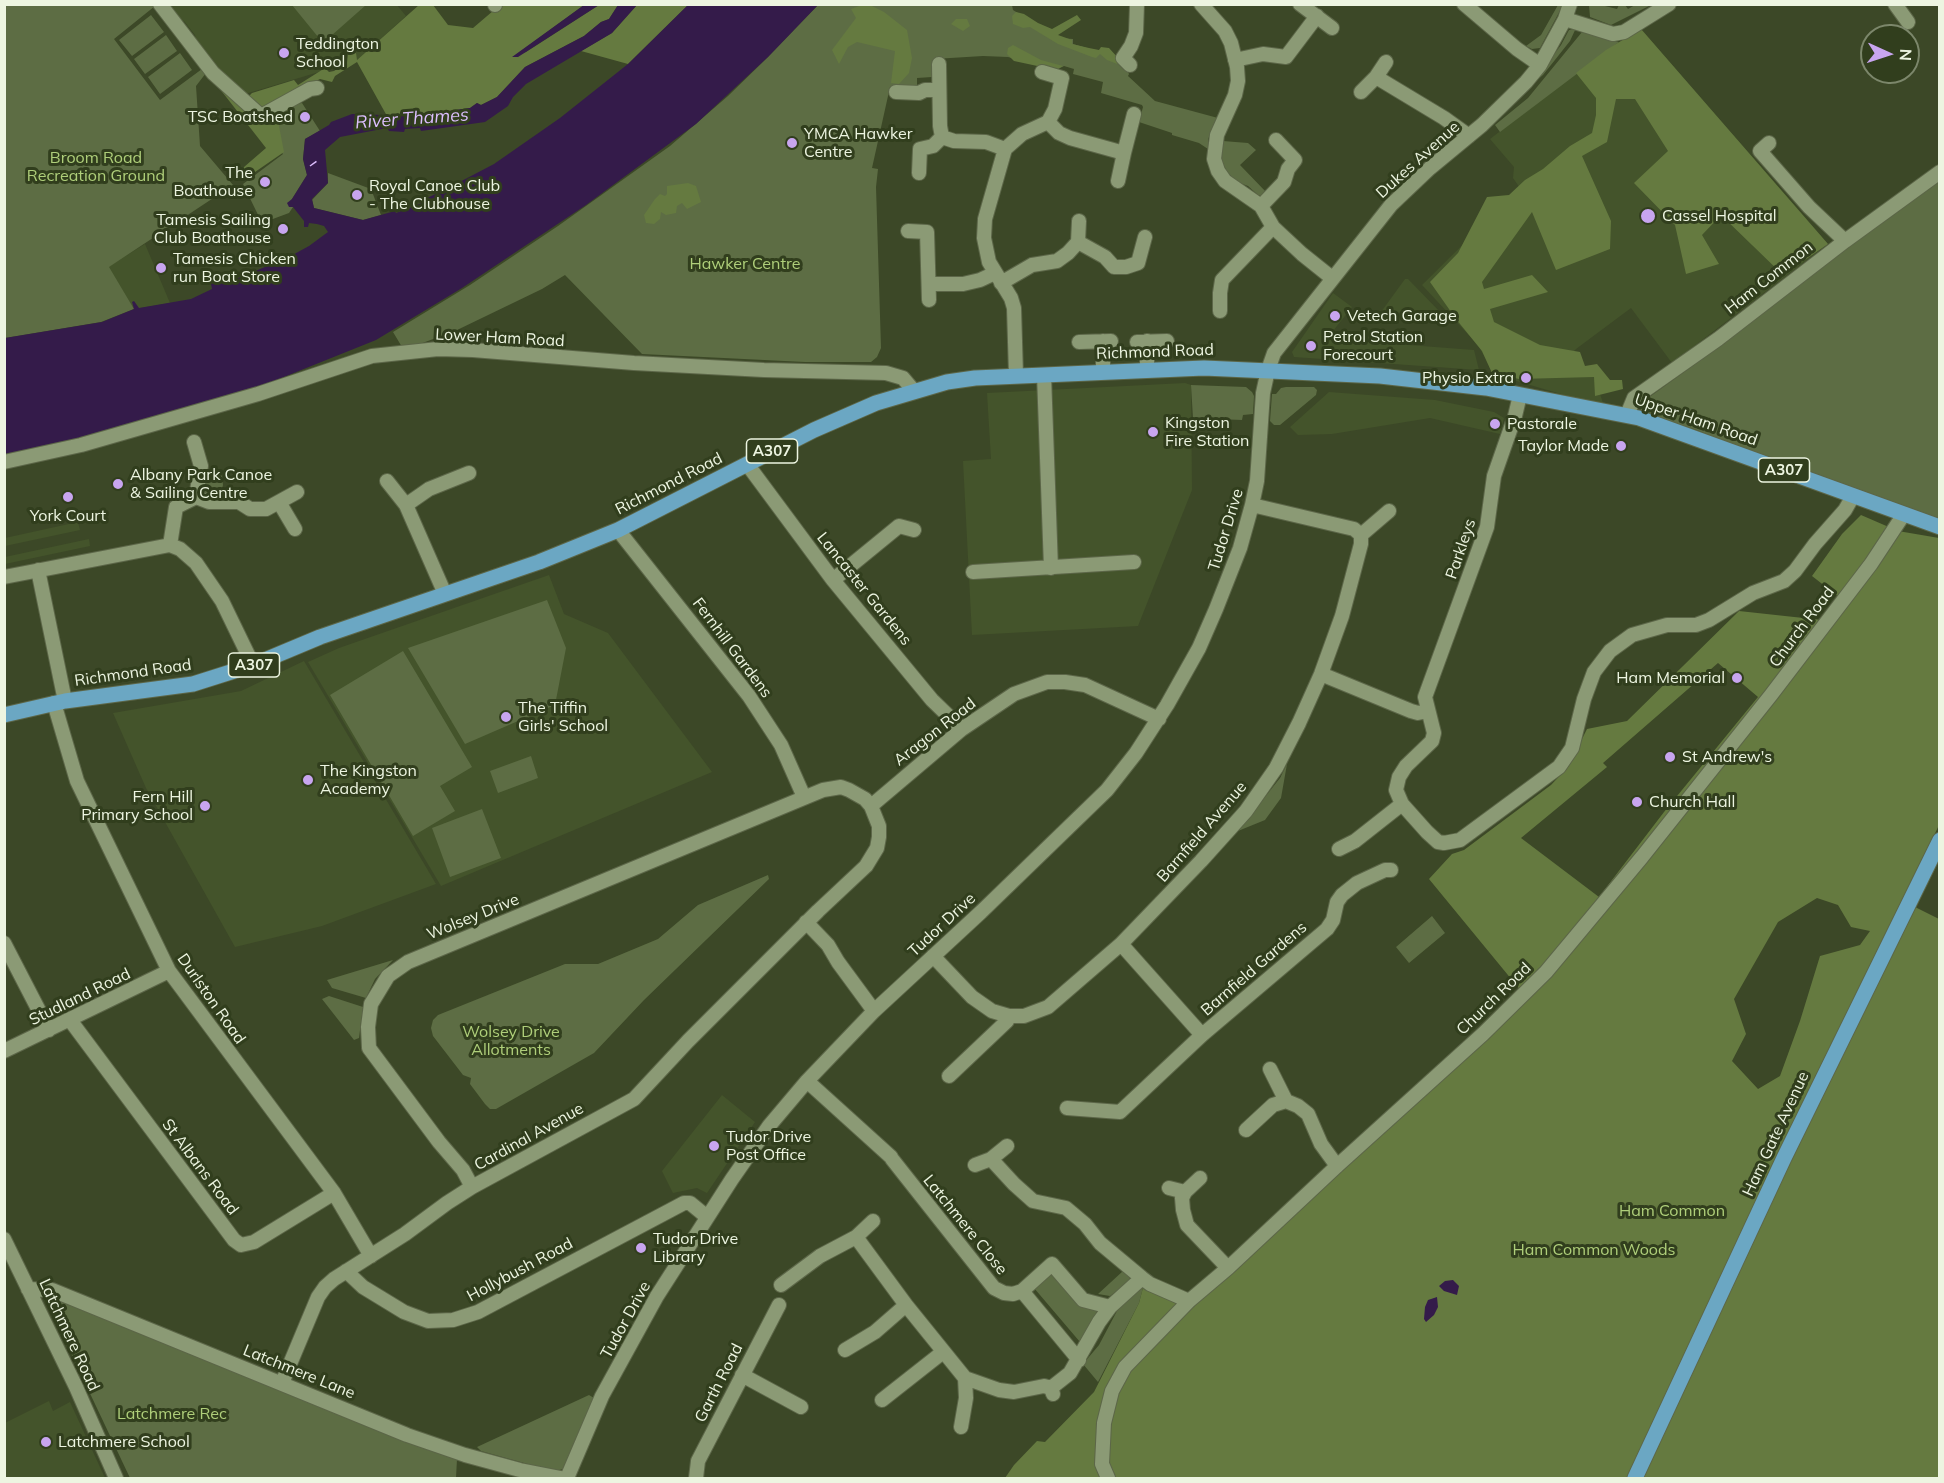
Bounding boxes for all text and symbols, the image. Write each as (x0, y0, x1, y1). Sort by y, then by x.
north arrow (1860, 24, 1920, 84)
place label: Teddington School (296, 34, 379, 72)
marker: Teddington School (277, 46, 291, 60)
text: N (1896, 48, 1916, 61)
water label: River Thames (354, 104, 470, 134)
place label: TSC Boatshed (188, 107, 293, 127)
marker: TSC Boatshed (298, 110, 312, 124)
street label: Dukes Avenue (1372, 117, 1464, 203)
place label: YMCA Hawker Centre (804, 124, 912, 162)
marker: YMCA Hawker Centre (785, 136, 799, 150)
park label: Broom Road Recreation Ground (27, 148, 165, 186)
place label: The Boathouse (173, 163, 253, 201)
marker: The Boathouse (258, 175, 272, 189)
place label: Royal Canoe Club - The Clubhouse (369, 176, 500, 214)
marker: Royal Canoe Club - The Clubhouse (350, 188, 364, 202)
place label: Cassel Hospital (1662, 206, 1777, 226)
marker: Cassel Hospital (1639, 207, 1657, 225)
place label: Tamesis Sailing Club Boathouse (154, 210, 271, 248)
marker: Tamesis Sailing Club Boathouse (276, 222, 290, 236)
street label: Ham Common (1721, 238, 1817, 318)
place label: Tamesis Chicken run Boat Store (173, 249, 296, 287)
park label: Hawker Centre (690, 254, 800, 274)
marker: Tamesis Chicken run Boat Store (154, 261, 168, 275)
place label: Vetech Garage (1347, 306, 1457, 326)
marker: Vetech Garage (1328, 309, 1342, 323)
street label: Lower Ham Road (435, 325, 565, 351)
place label: Petrol Station Forecourt (1323, 327, 1423, 365)
marker: Petrol Station Forecourt (1304, 339, 1318, 353)
street label: Richmond Road (1096, 340, 1214, 364)
place label: Physio Extra (1422, 368, 1514, 388)
marker: Physio Extra (1519, 371, 1533, 385)
street label: Upper Ham Road (1632, 390, 1760, 450)
place label: Kingston Fire Station (1165, 413, 1249, 451)
place label: Pastorale (1507, 414, 1577, 434)
marker: Pastorale (1488, 417, 1502, 431)
marker: Kingston Fire Station (1146, 425, 1160, 439)
place label: Taylor Made (1518, 436, 1609, 456)
road number: A307 (746, 439, 798, 463)
marker: Taylor Made (1614, 439, 1628, 453)
street label: Richmond Road (612, 449, 726, 519)
road number: A307 (1758, 458, 1810, 482)
place label: Albany Park Canoe & Sailing Centre (130, 465, 272, 503)
marker: Albany Park Canoe & Sailing Centre (111, 477, 125, 491)
street label: Tudor Drive (1204, 486, 1248, 574)
marker: York Court (61, 490, 75, 504)
place label: York Court (30, 506, 106, 526)
street label: Parkleys (1442, 516, 1480, 582)
street label: Lancaster Gardens (813, 529, 915, 649)
street label: Church Road (1765, 583, 1839, 671)
street label: Fernhill Gardens (688, 594, 776, 702)
road number: A307 (228, 653, 280, 677)
street label: Richmond Road (73, 655, 193, 691)
place label: Ham Memorial (1616, 668, 1725, 688)
marker: Ham Memorial (1730, 671, 1744, 685)
street label: Aragon Road (890, 694, 980, 770)
place label: The Tiffin Girls' School (518, 698, 608, 736)
marker: The Tiffin Girls' School (499, 710, 513, 724)
place label: St Andrew's (1682, 747, 1772, 767)
marker: St Andrew's (1663, 750, 1677, 764)
place label: The Kingston Academy (320, 761, 417, 799)
marker: The Kingston Academy (301, 773, 315, 787)
street label: Barnfield Avenue (1153, 778, 1251, 886)
place label: Fern Hill Primary School (81, 787, 193, 825)
place label: Church Hall (1649, 792, 1735, 812)
marker: Church Hall (1630, 795, 1644, 809)
marker: Fern Hill Primary School (198, 799, 212, 813)
street label: Tudor Drive (904, 889, 980, 961)
street label: Wolsey Drive (424, 890, 522, 944)
street label: Barnfield Gardens (1197, 918, 1311, 1020)
street label: Durlston Road (173, 950, 249, 1048)
street label: Church Road (1453, 959, 1535, 1039)
street label: Studland Road (26, 964, 134, 1030)
park label: Wolsey Drive Allotments (462, 1022, 560, 1060)
street label: Ham Gate Avenue (1739, 1069, 1813, 1199)
street label: Cardinal Avenue (471, 1099, 587, 1175)
street label: St Albans Road (158, 1115, 242, 1219)
place label: Tudor Drive Post Office (726, 1127, 811, 1165)
marker: Tudor Drive Post Office (707, 1139, 721, 1153)
street label: Latchmere Close (919, 1171, 1011, 1279)
park label: Ham Common (1619, 1201, 1725, 1221)
place label: Tudor Drive Library (653, 1229, 738, 1267)
street label: Hollybush Road (464, 1234, 576, 1306)
park label: Ham Common Woods (1512, 1240, 1676, 1260)
marker: Tudor Drive Library (634, 1241, 648, 1255)
street label: Latchmere Road (35, 1276, 103, 1394)
street label: Tudor Drive (597, 1278, 655, 1362)
street label: Garth Road (691, 1340, 747, 1426)
street label: Latchmere Lane (240, 1341, 358, 1403)
park label: Latchmere Rec (117, 1404, 227, 1424)
place label: Latchmere School (58, 1432, 190, 1452)
marker: Latchmere School (39, 1435, 53, 1449)

